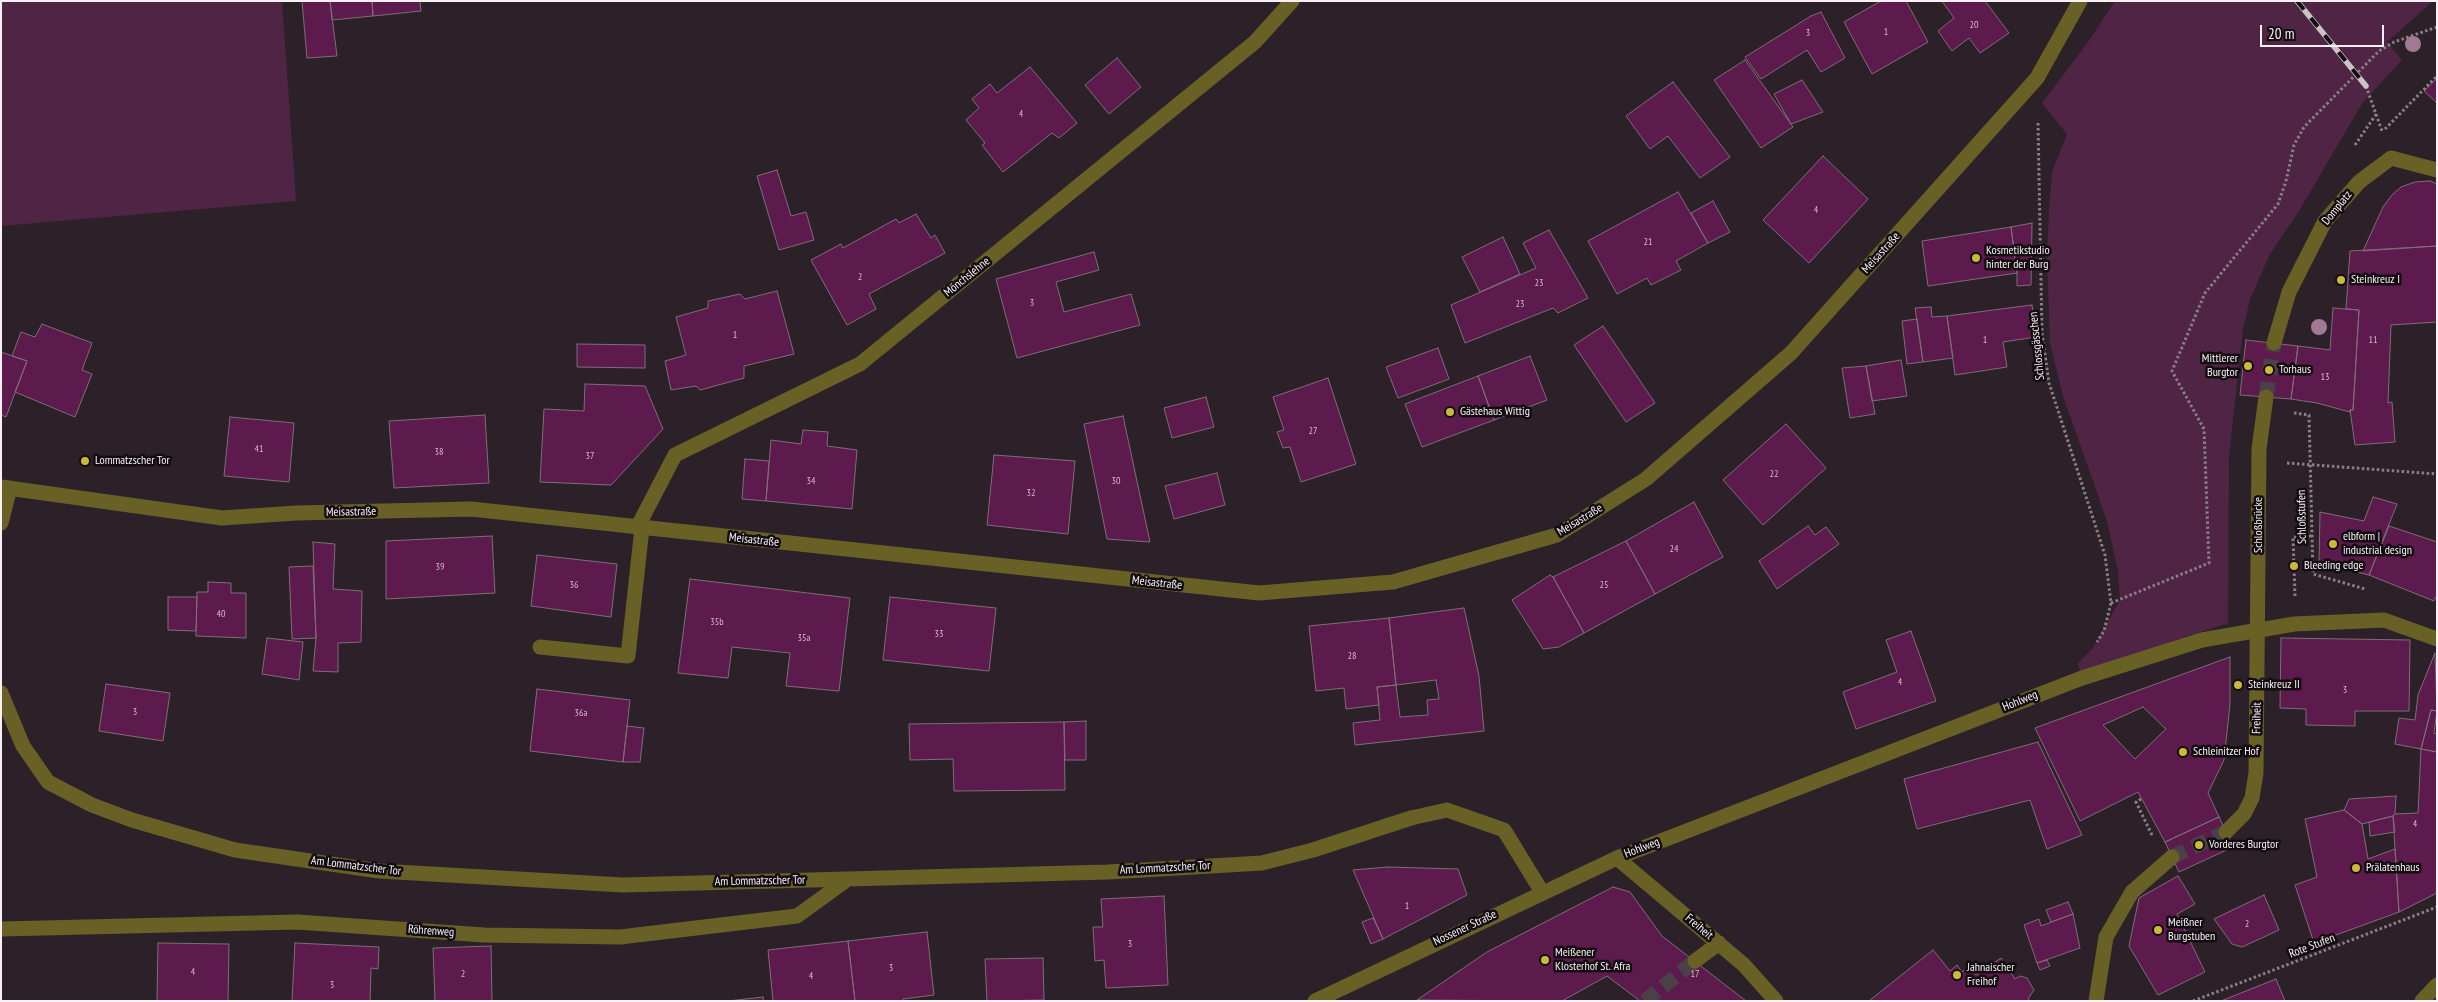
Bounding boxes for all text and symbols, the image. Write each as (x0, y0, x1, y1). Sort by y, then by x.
scale bar (2263, 15, 2387, 47)
house number: 20 (1970, 19, 1978, 31)
text: 20 m (2268, 24, 2294, 43)
house number: 1 (1884, 26, 1888, 38)
house number: 3 (1806, 27, 1810, 39)
house number: 4 (1019, 108, 1023, 120)
street label: Domplatz (2319, 188, 2355, 228)
house number: 4 (1814, 204, 1818, 216)
street label: Meisastraße (1859, 229, 1903, 277)
house number: 21 (1644, 236, 1652, 248)
place label: Kosmetikstudio hinter der Burg (1986, 244, 2050, 272)
marker: Kosmetikstudio hinter der Burg (1970, 252, 1982, 264)
street label: Mönchslehne (941, 254, 993, 300)
house number: 2 (858, 271, 862, 283)
place label: Steinkreuz I (2351, 273, 2400, 287)
marker: Steinkreuz I (2335, 274, 2347, 286)
house number: 23 (1535, 277, 1543, 289)
house number: 3 (1030, 297, 1034, 309)
house number: 23 (1516, 298, 1524, 310)
street label: Schlossgässchen (2026, 311, 2048, 381)
house number: 1 (733, 329, 737, 341)
house number: 1 (1983, 334, 1987, 346)
house number: 11 (2369, 334, 2377, 346)
place label: Mittlerer Burgtor (2202, 352, 2238, 380)
marker: Mittlerer Burgtor (2242, 360, 2254, 372)
place label: Torhaus (2279, 363, 2311, 377)
marker: Torhaus (2263, 364, 2275, 376)
house number: 13 (2321, 371, 2329, 383)
place label: Gästehaus Wittig (1460, 405, 1530, 419)
marker: Gästehaus Wittig (1444, 406, 1456, 418)
house number: 27 (1309, 425, 1317, 437)
house number: 41 (255, 443, 263, 455)
house number: 38 (435, 446, 443, 458)
house number: 37 (586, 450, 594, 462)
place label: Lommatzscher Tor (95, 454, 170, 468)
marker: Lommatzscher Tor (79, 455, 91, 467)
house number: 22 (1770, 468, 1778, 480)
house number: 34 (807, 475, 815, 487)
house number: 30 (1112, 475, 1120, 487)
house number: 32 (1027, 487, 1035, 499)
street label: Schloßstufen (2294, 490, 2310, 544)
street label: Schloßbrücke (2252, 497, 2266, 553)
street label: Meisastraße (1555, 501, 1605, 539)
street label: Meisastraße (326, 504, 376, 520)
street label: Meisastraße (728, 530, 780, 550)
place label: elbform | industrial design (2343, 530, 2412, 558)
marker: elbform | industrial design (2327, 538, 2339, 550)
house number: 24 (1670, 543, 1678, 555)
place label: Bleeding edge (2304, 559, 2363, 573)
marker: Bleeding edge (2288, 560, 2300, 572)
house number: 39 (436, 561, 444, 573)
street label: Meisastraße (1131, 573, 1183, 593)
house number: 36 (570, 579, 578, 591)
house number: 25 (1600, 579, 1608, 591)
house number: 40 (217, 608, 225, 620)
house number: 35b (710, 616, 724, 628)
house number: 33 (935, 628, 943, 640)
house number: 35a (798, 632, 810, 644)
house number: 28 (1348, 650, 1356, 662)
house number: 4 (1898, 676, 1902, 688)
place label: Steinkreuz II (2248, 678, 2300, 692)
marker: Steinkreuz II (2232, 679, 2244, 691)
house number: 3 (2343, 684, 2347, 696)
street label: Hohlweg (2000, 687, 2040, 715)
street label: Freiheit (2250, 702, 2264, 734)
house number: 3 (133, 706, 137, 718)
house number: 36a (575, 707, 587, 719)
place label: Schleinitzer Hof (2193, 745, 2259, 759)
marker: Schleinitzer Hof (2177, 746, 2189, 758)
house number: 4 (2413, 818, 2417, 830)
street label: Hohlweg (1622, 835, 1662, 861)
place label: Vorderes Burgtor (2209, 838, 2278, 852)
marker: Vorderes Burgtor (2193, 839, 2205, 851)
street label: Am Lommatzscher Tor (310, 853, 402, 879)
street label: Am Lommatzscher Tor (1119, 858, 1211, 878)
place label: Prälatenhaus (2366, 861, 2420, 875)
marker: Prälatenhaus (2350, 862, 2362, 874)
street label: Am Lommatzscher Tor (715, 873, 805, 889)
house number: 1 (1405, 900, 1409, 912)
street label: Nossener Straße (1431, 907, 1499, 949)
street label: Freiheit (1682, 911, 1716, 943)
place label: Meißner Burgstuben (2168, 916, 2215, 944)
house number: 2 (2245, 918, 2249, 930)
street label: Röhrenweg (407, 922, 455, 940)
marker: Meißner Burgstuben (2152, 924, 2164, 936)
street label: Rote Stufen (2287, 931, 2337, 961)
house number: 3 (1128, 938, 1132, 950)
place label: Meißener Klosterhof St. Afra (1555, 946, 1630, 974)
marker: Meißener Klosterhof St. Afra (1539, 954, 1551, 966)
place label: Jahnaischer Freihof (1967, 961, 2014, 989)
house number: 3 (889, 962, 893, 974)
house number: 4 (191, 966, 195, 978)
house number: 2 (461, 968, 465, 980)
house number: 17 (1691, 968, 1699, 980)
marker: Jahnaischer Freihof (1951, 969, 1963, 981)
house number: 4 (809, 970, 813, 982)
house number: 3 (330, 979, 334, 991)

